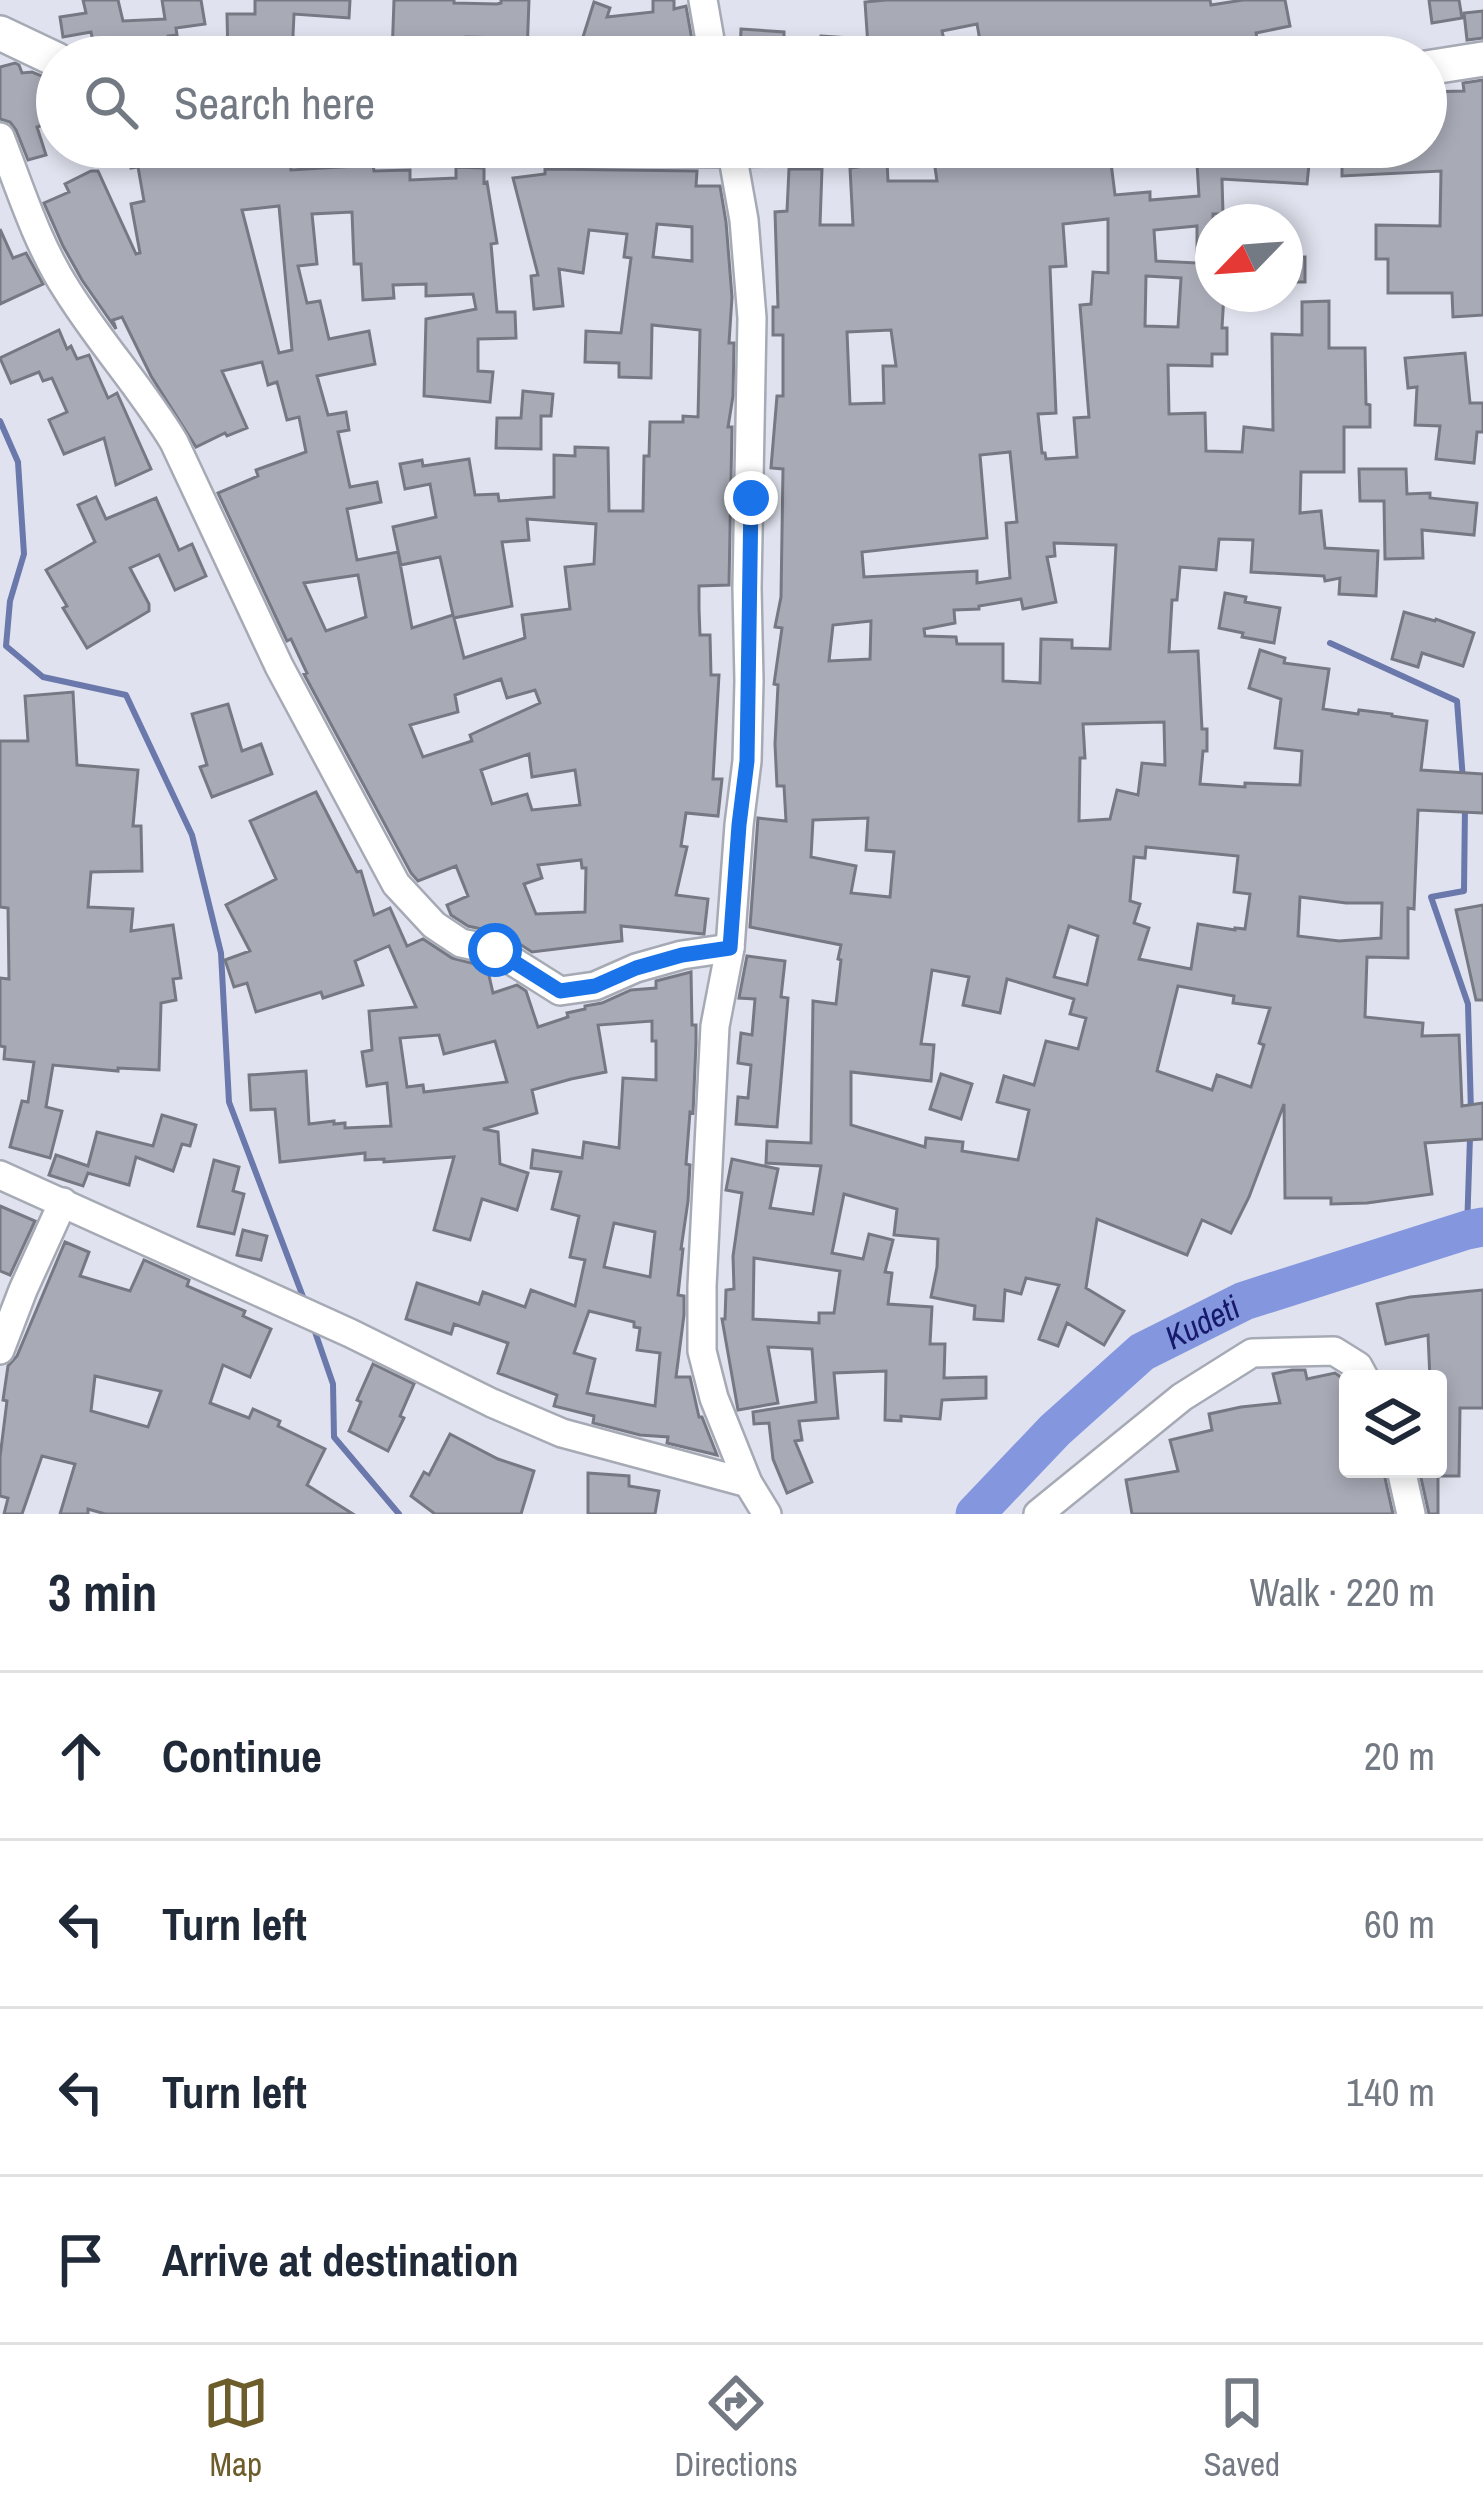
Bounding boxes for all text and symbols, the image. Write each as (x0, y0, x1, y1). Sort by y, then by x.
search box (36, 36, 1447, 168)
icon: search (78, 69, 144, 135)
text: Search here (174, 72, 375, 133)
north arrow (1195, 204, 1303, 312)
route end (724, 471, 778, 525)
route start (468, 923, 522, 977)
water label: Kudeti (1157, 1285, 1247, 1359)
map controls (1339, 1370, 1447, 1478)
button: layers (1339, 1370, 1447, 1478)
text: 3 min (48, 1558, 157, 1627)
text: Walk · 220 m (1250, 1566, 1435, 1618)
icon: ahead (48, 1723, 114, 1789)
text: Continue (162, 1725, 322, 1786)
text: 20 m (1364, 1730, 1435, 1782)
icon: left (48, 1891, 114, 1957)
text: Turn left (162, 1893, 307, 1954)
text: 60 m (1364, 1898, 1435, 1950)
icon: left (48, 2059, 114, 2125)
text: Turn left (162, 2061, 307, 2122)
text: 140 m (1346, 2066, 1435, 2118)
icon: arrive (48, 2227, 114, 2293)
text: Arrive at destination (162, 2229, 519, 2290)
tab: Map (203, 2370, 269, 2486)
tab: Directions (674, 2370, 798, 2486)
tab: Saved (1203, 2370, 1280, 2486)

